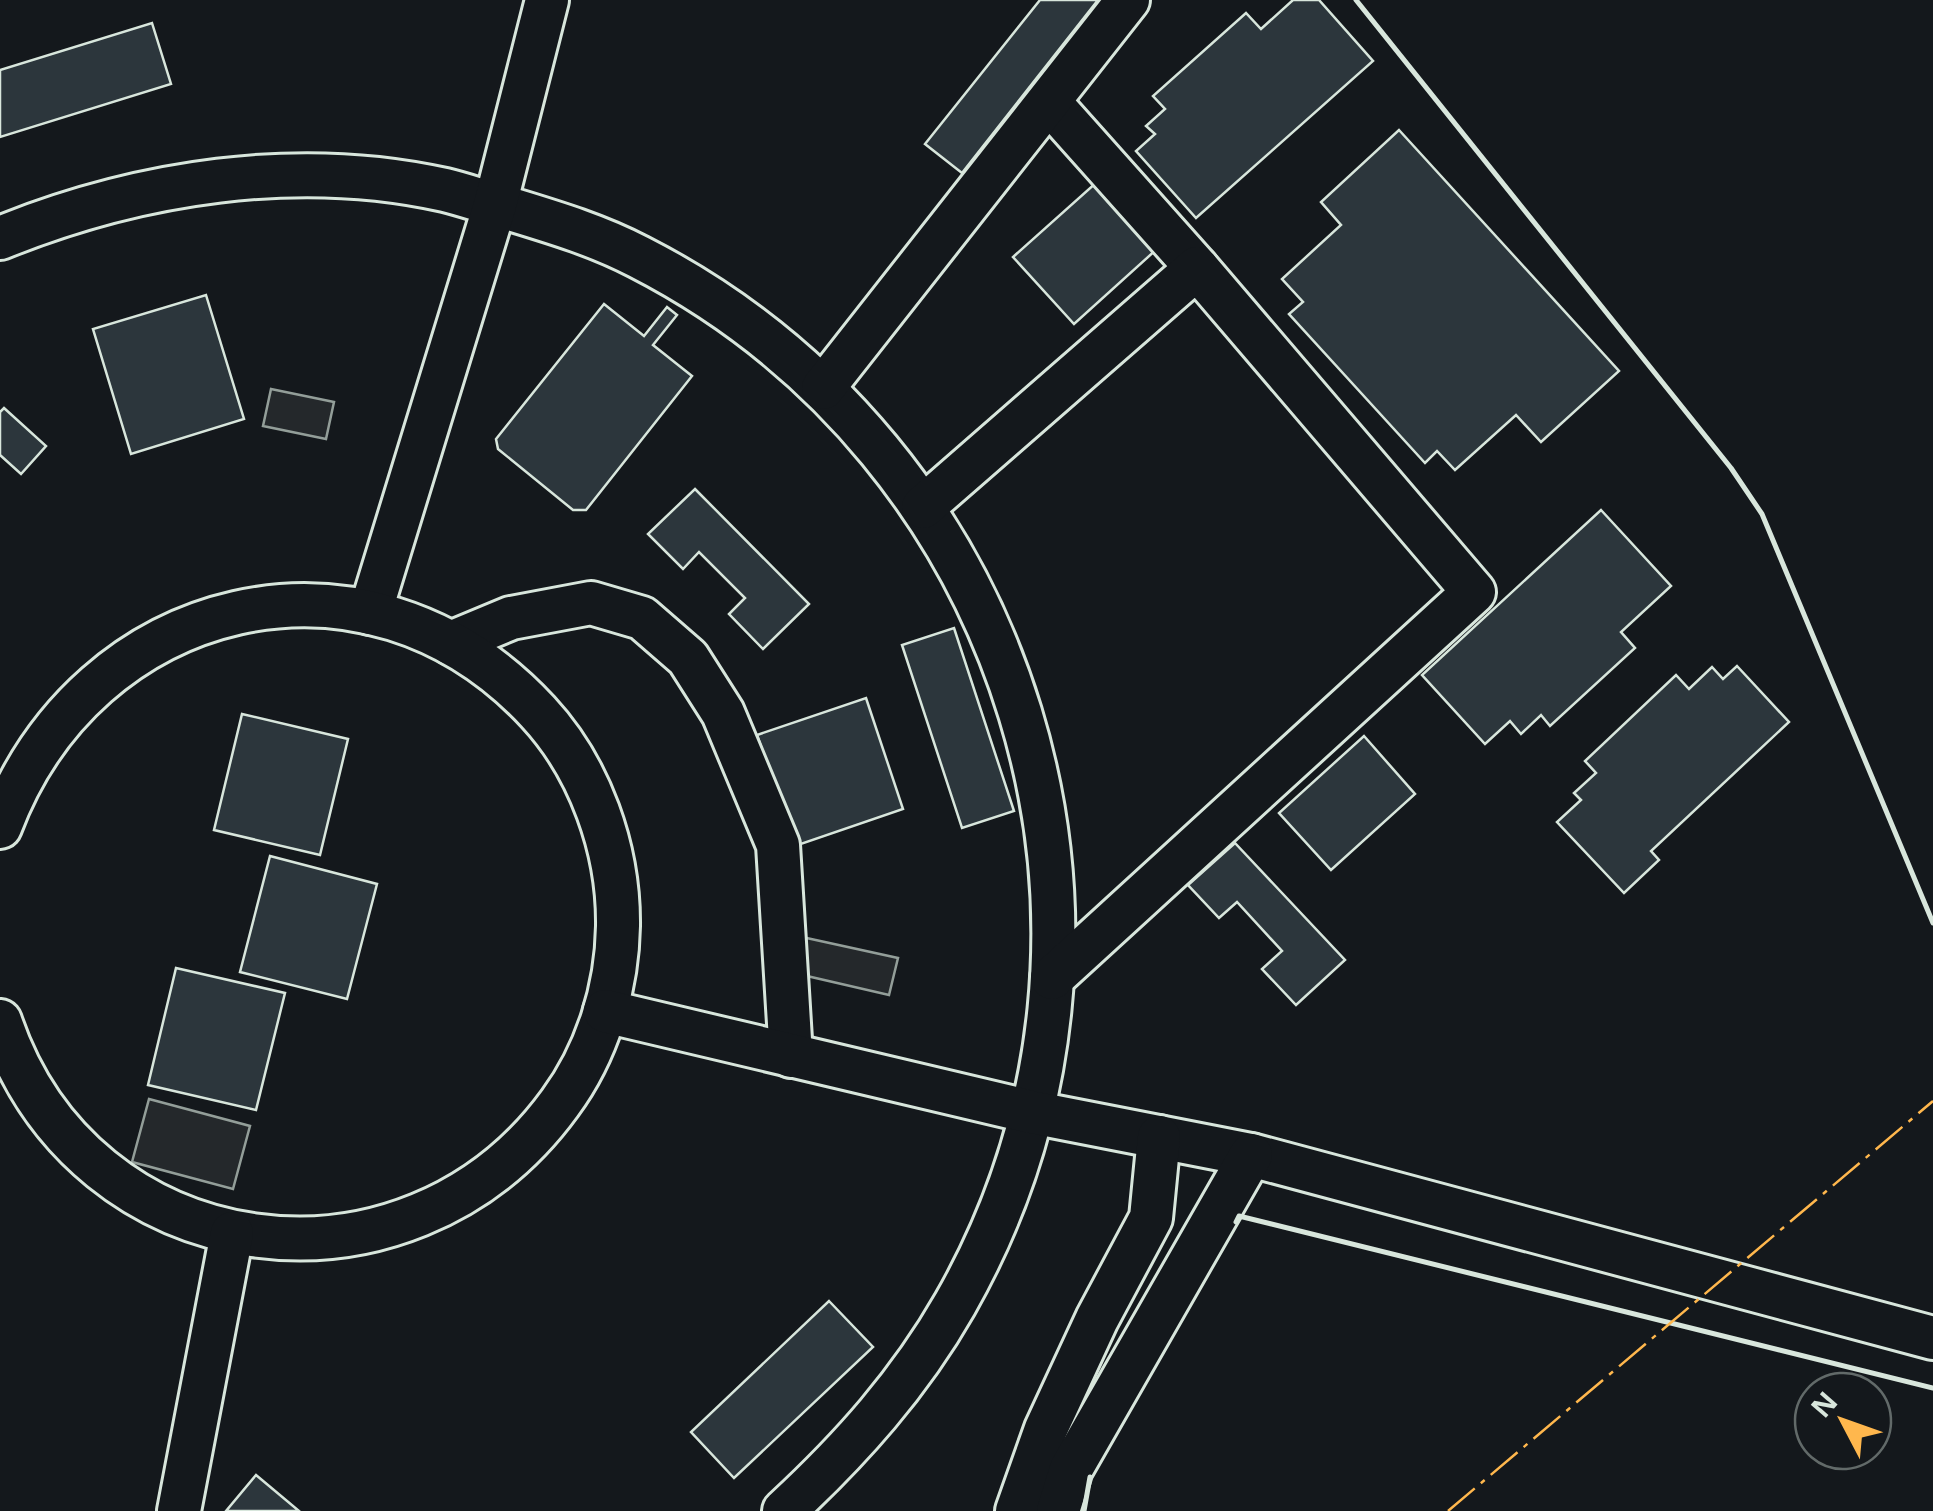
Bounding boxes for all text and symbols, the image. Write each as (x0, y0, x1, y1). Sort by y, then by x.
north arrow (1793, 1371, 1893, 1471)
text: N (1802, 1383, 1845, 1425)

